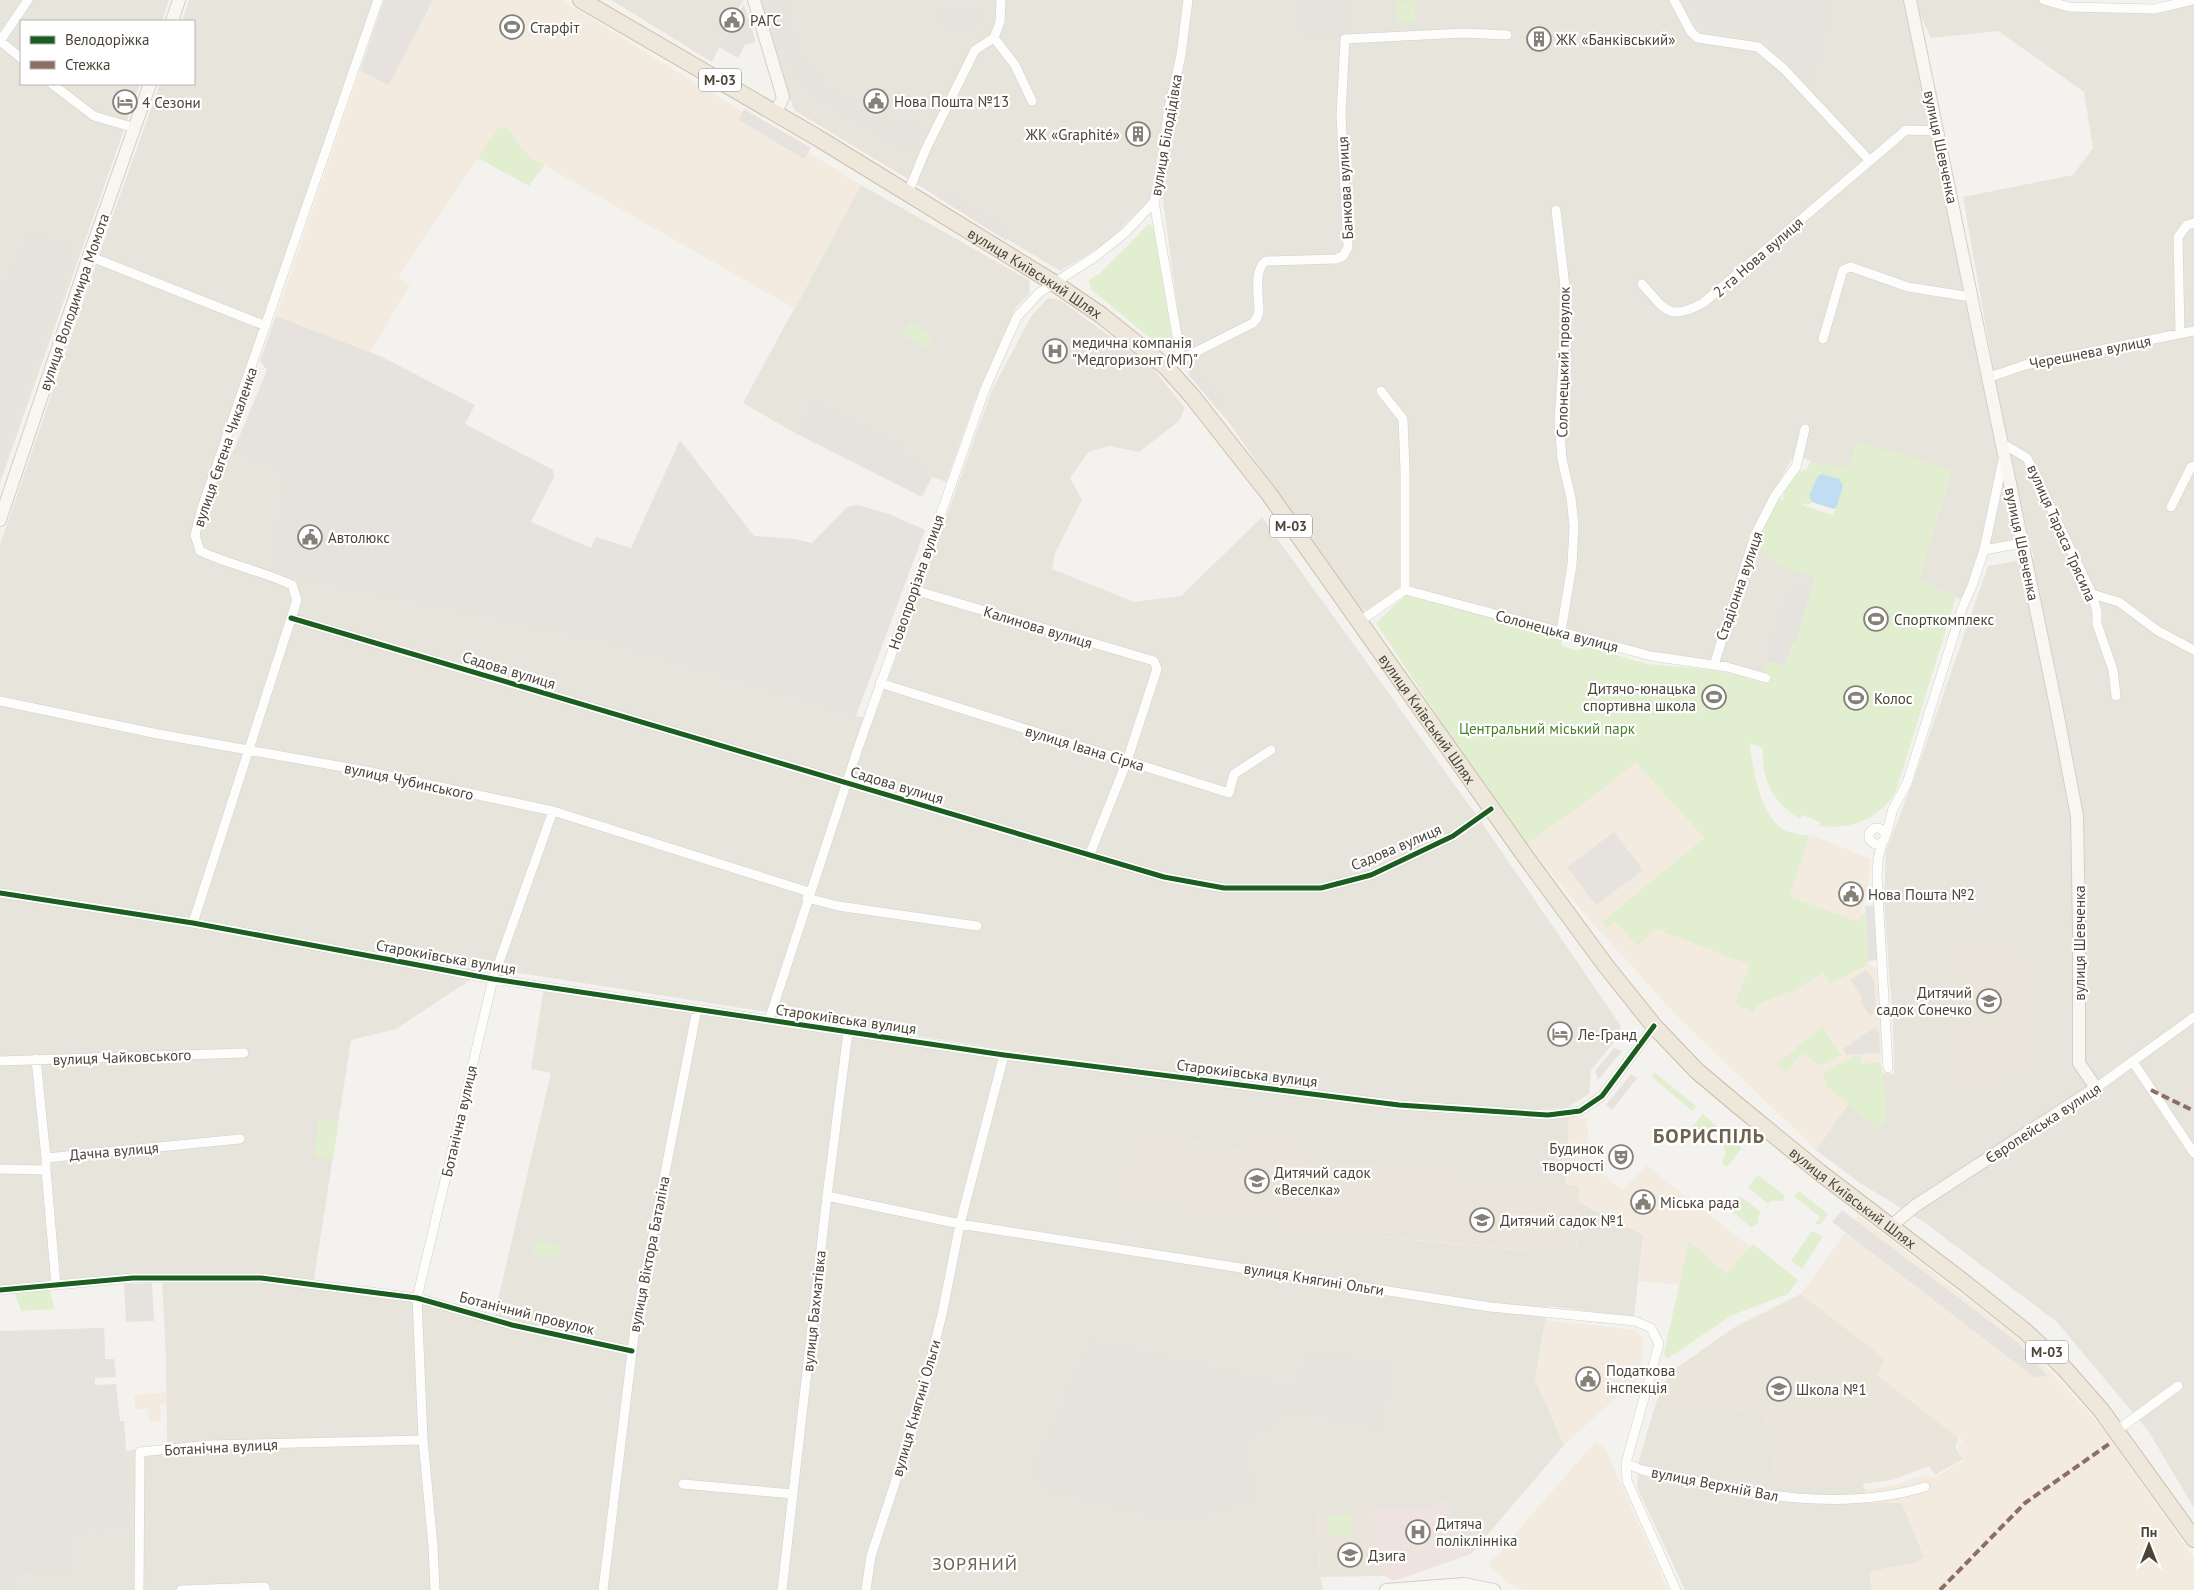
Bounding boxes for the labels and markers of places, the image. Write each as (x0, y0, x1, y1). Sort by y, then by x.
public building icon: РАГС (719, 7, 745, 33)
place label: РАГС (750, 11, 781, 30)
sports icon: Старфіт (499, 14, 525, 40)
place label: Старфіт (530, 18, 579, 37)
building icon: ЖК «Банківський» (1526, 26, 1552, 52)
place label: ЖК «Банківський» (1555, 30, 1675, 49)
public building icon: Нова Пошта №13 (863, 88, 889, 114)
hotel icon: 4 Сезони (112, 89, 138, 115)
place label: Нова Пошта №13 (894, 92, 1009, 111)
place label: 4 Сезони (142, 93, 201, 112)
building icon: ЖК «Graphité» (1125, 121, 1151, 147)
place label: ЖК «Graphité» (1025, 125, 1120, 144)
place label: медична компанія "Медгоризонт (МГ)" (1072, 333, 1198, 369)
hospital icon: медична компанія "Медгоризонт (МГ)" (1042, 338, 1068, 364)
public building icon: Автолюкс (297, 524, 323, 550)
place label: Автолюкс (328, 528, 390, 547)
sports icon: Спорткомплекс (1863, 606, 1889, 632)
place label: Спорткомплекс (1894, 610, 1994, 629)
place label: Дитячо-юнацька спортивна школа (1583, 679, 1696, 715)
sports icon: Дитячо-юнацька спортивна школа (1701, 684, 1727, 710)
sports icon: Колос (1843, 685, 1869, 711)
place label: Колос (1874, 689, 1913, 708)
public building icon: Нова Пошта №2 (1838, 881, 1864, 907)
place label: Нова Пошта №2 (1868, 885, 1975, 904)
place label: Дитячий садок Сонечко (1876, 983, 1972, 1019)
school or university icon: Дитячий садок Сонечко (1976, 988, 2002, 1014)
hotel icon: Ле-Гранд (1547, 1021, 1573, 1047)
place label: Ле-Гранд (1577, 1025, 1637, 1044)
place label: Будинок творчості (1542, 1139, 1605, 1175)
theatre icon: Будинок творчості (1608, 1144, 1634, 1170)
place label: Дитячий садок «Веселка» (1274, 1163, 1371, 1199)
school or university icon: Дитячий садок «Веселка» (1244, 1168, 1270, 1194)
public building icon: Міська рада (1630, 1189, 1656, 1215)
place label: Міська рада (1660, 1193, 1739, 1212)
school or university icon: Дитячий садок №1 (1469, 1207, 1495, 1233)
place label: Дитячий садок №1 (1500, 1211, 1624, 1230)
place label: Податкова інспекція (1606, 1361, 1675, 1397)
public building icon: Податкова інспекція (1575, 1366, 1601, 1392)
school or university icon: Школа №1 (1766, 1376, 1792, 1402)
place label: Школа №1 (1796, 1380, 1867, 1399)
place label: Дитяча поліклінніка (1436, 1514, 1518, 1550)
hospital icon: Дитяча поліклінніка (1405, 1519, 1431, 1545)
school or university icon: Дзига (1337, 1542, 1363, 1568)
place label: Дзига (1368, 1546, 1406, 1565)

